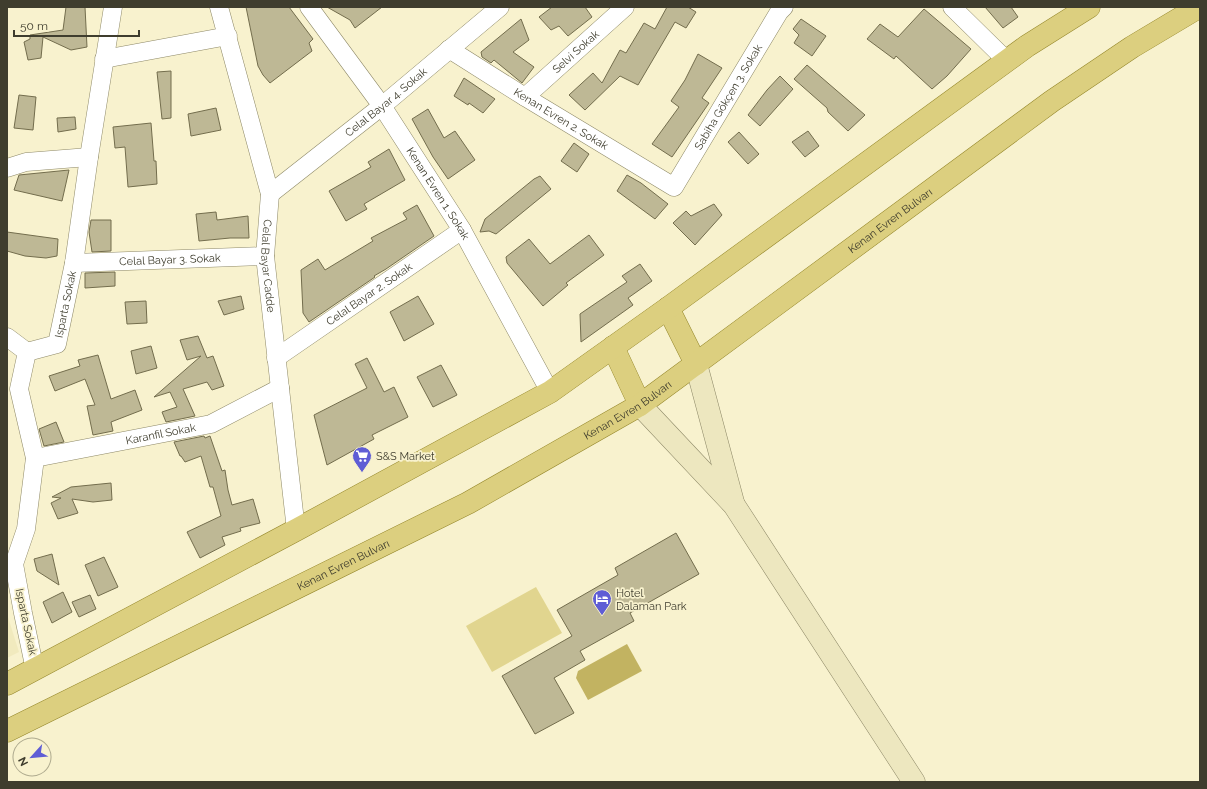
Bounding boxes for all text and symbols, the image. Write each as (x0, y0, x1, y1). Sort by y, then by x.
scale bar (14, 12, 139, 38)
text: 50 m (20, 19, 48, 33)
street label: Selvi Sokak (550, 27, 602, 76)
street label: Sabiha Gökçen 3. Sokak (691, 42, 765, 152)
street label: Celal Bayar 4. Sokak (342, 65, 430, 139)
street label: Kenan Evren 2. Sokak (511, 85, 611, 152)
street label: Kenan Evren 1. Sokak (404, 145, 473, 242)
street label: Kenan Evren Bulvarı (845, 185, 935, 256)
street label: Celal Bayar Cadde (258, 219, 278, 314)
street label: Celal Bayar 3. Sokak (119, 251, 221, 268)
street label: Celal Bayar 2. Sokak (324, 260, 415, 328)
street label: Isparta Sokak (52, 269, 79, 339)
street label: Kenan Evren Bulvarı (581, 378, 674, 442)
street label: Karanfil Sokak (124, 421, 197, 447)
supermarket icon: S&S Market (351, 445, 373, 473)
place label: S&S Market (376, 450, 435, 463)
street label: Kenan Evren Bulvarı (295, 536, 391, 593)
street label: Isparta Sokak (13, 587, 39, 657)
place label: Hotel Dalaman Park (616, 587, 687, 613)
hotel icon: Hotel Dalaman Park (591, 588, 613, 616)
north arrow (12, 737, 52, 777)
text: N (16, 755, 31, 768)

